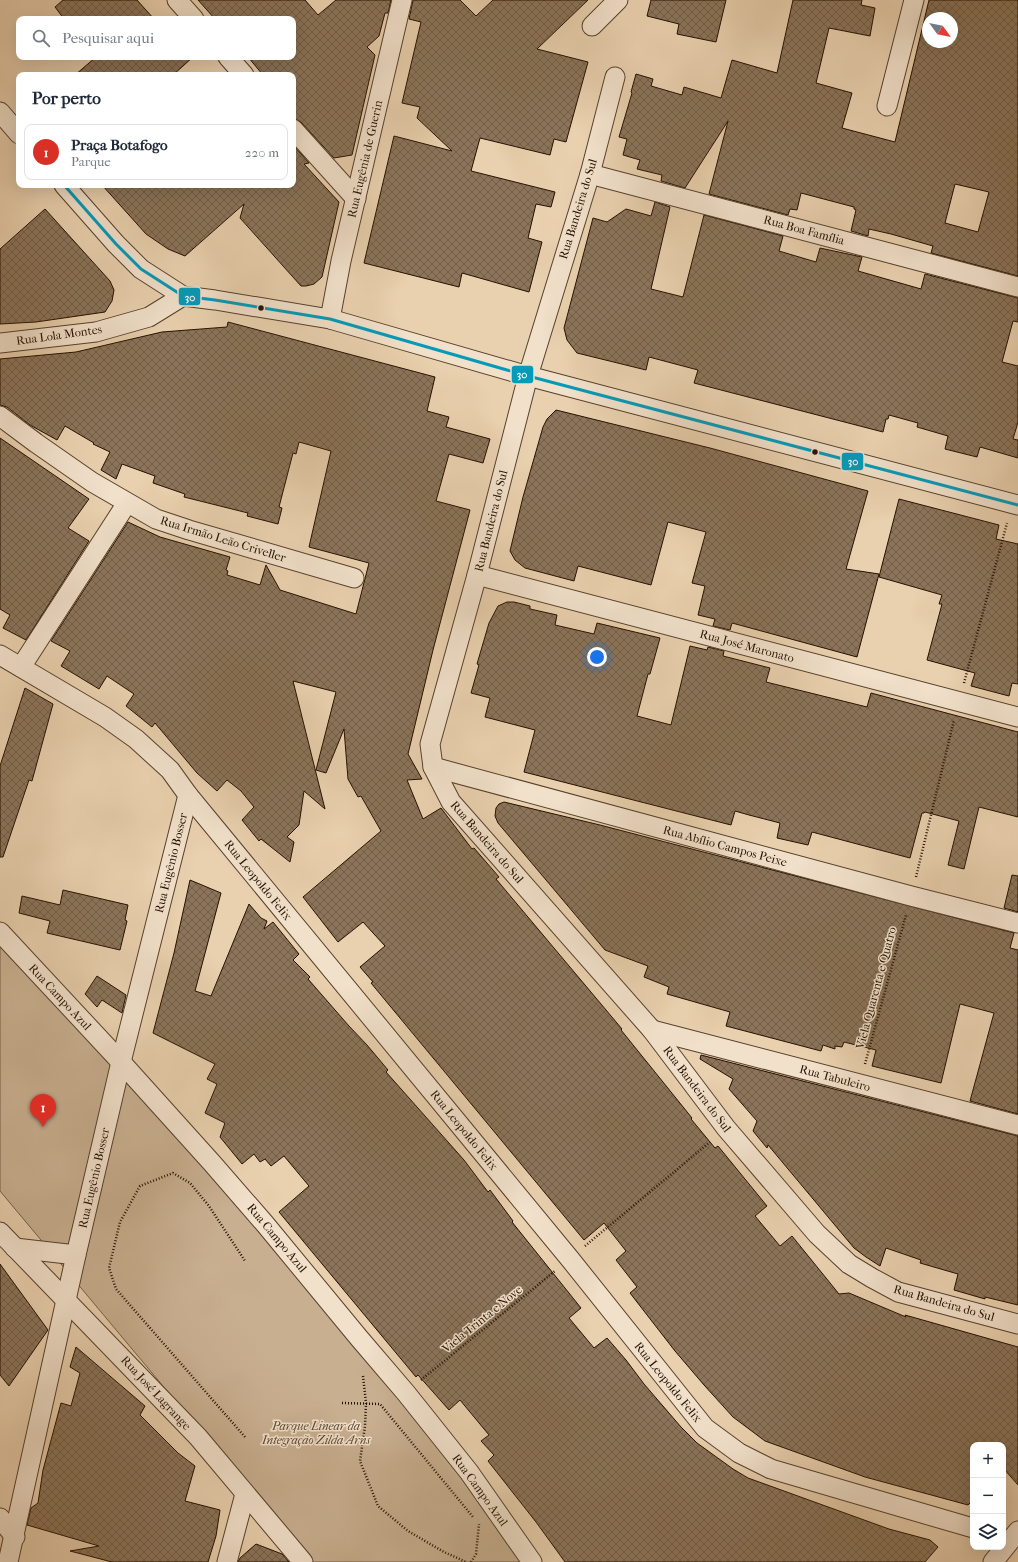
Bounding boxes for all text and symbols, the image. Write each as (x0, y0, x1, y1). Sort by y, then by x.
north arrow (922, 12, 958, 48)
search box (16, 16, 296, 60)
icon: search (30, 27, 52, 49)
text: Pesquisar aqui (62, 29, 154, 47)
text: Por perto (32, 88, 101, 108)
street label: Rua Eugênia de Guerin (345, 99, 385, 219)
text: Praça Botafogo (71, 136, 168, 154)
text: 1 (44, 145, 48, 160)
text: 220 m (245, 145, 279, 160)
text: Parque (71, 154, 111, 169)
street label: Rua Bandeira do Sul (556, 156, 600, 261)
street label: Rua Boa Família (762, 212, 846, 248)
line badge: 30 (178, 287, 201, 306)
text: 30 (185, 291, 195, 304)
unlabelled marker (256, 303, 266, 313)
street label: Rua Lola Montes (15, 322, 103, 348)
line badge: 30 (511, 365, 534, 384)
text: 30 (517, 368, 527, 381)
unlabelled marker (810, 447, 820, 457)
line badge: 30 (841, 452, 864, 471)
text: 30 (848, 455, 858, 468)
street label: Rua Bandeira do Sul (472, 468, 511, 573)
street label: Rua Irmão Leão Criveller (159, 513, 288, 565)
street label: Rua José Maronato (698, 627, 796, 665)
your location (587, 647, 607, 667)
street label: Rua Bandeira do Sul (447, 798, 527, 886)
street label: Rua Eugênio Bosser (152, 811, 190, 915)
street label: Rua Abílio Campos Peixe (661, 823, 789, 869)
street label: Rua Leopoldo Felix (221, 837, 295, 923)
street label: Viela Quarenta e Quatro (853, 925, 899, 1052)
street label: Rua Campo Azul (26, 961, 95, 1034)
street label: Rua Bandeira do Sul (660, 1043, 734, 1135)
street label: Rua Tabuleiro (798, 1062, 872, 1094)
street label: Rua Leopoldo Felix (427, 1087, 501, 1173)
pin: 1 (30, 1094, 56, 1127)
street label: Rua Eugênio Bosser (76, 1125, 113, 1230)
street label: Rua Campo Azul (244, 1201, 310, 1276)
street label: Viela Trinta e Nove (438, 1282, 525, 1356)
street label: Rua Bandeira do Sul (892, 1282, 997, 1324)
street label: Rua Leopoldo Felix (631, 1339, 705, 1425)
street label: Rua José Lagrange (118, 1353, 194, 1433)
park label: Parque Linear da Integração Zilda Arns (261, 1419, 370, 1447)
map controls (970, 1442, 1006, 1550)
button: + (970, 1442, 1006, 1478)
street label: Rua Campo Azul (449, 1451, 511, 1529)
button: − (970, 1478, 1006, 1514)
button: layers (970, 1514, 1006, 1550)

